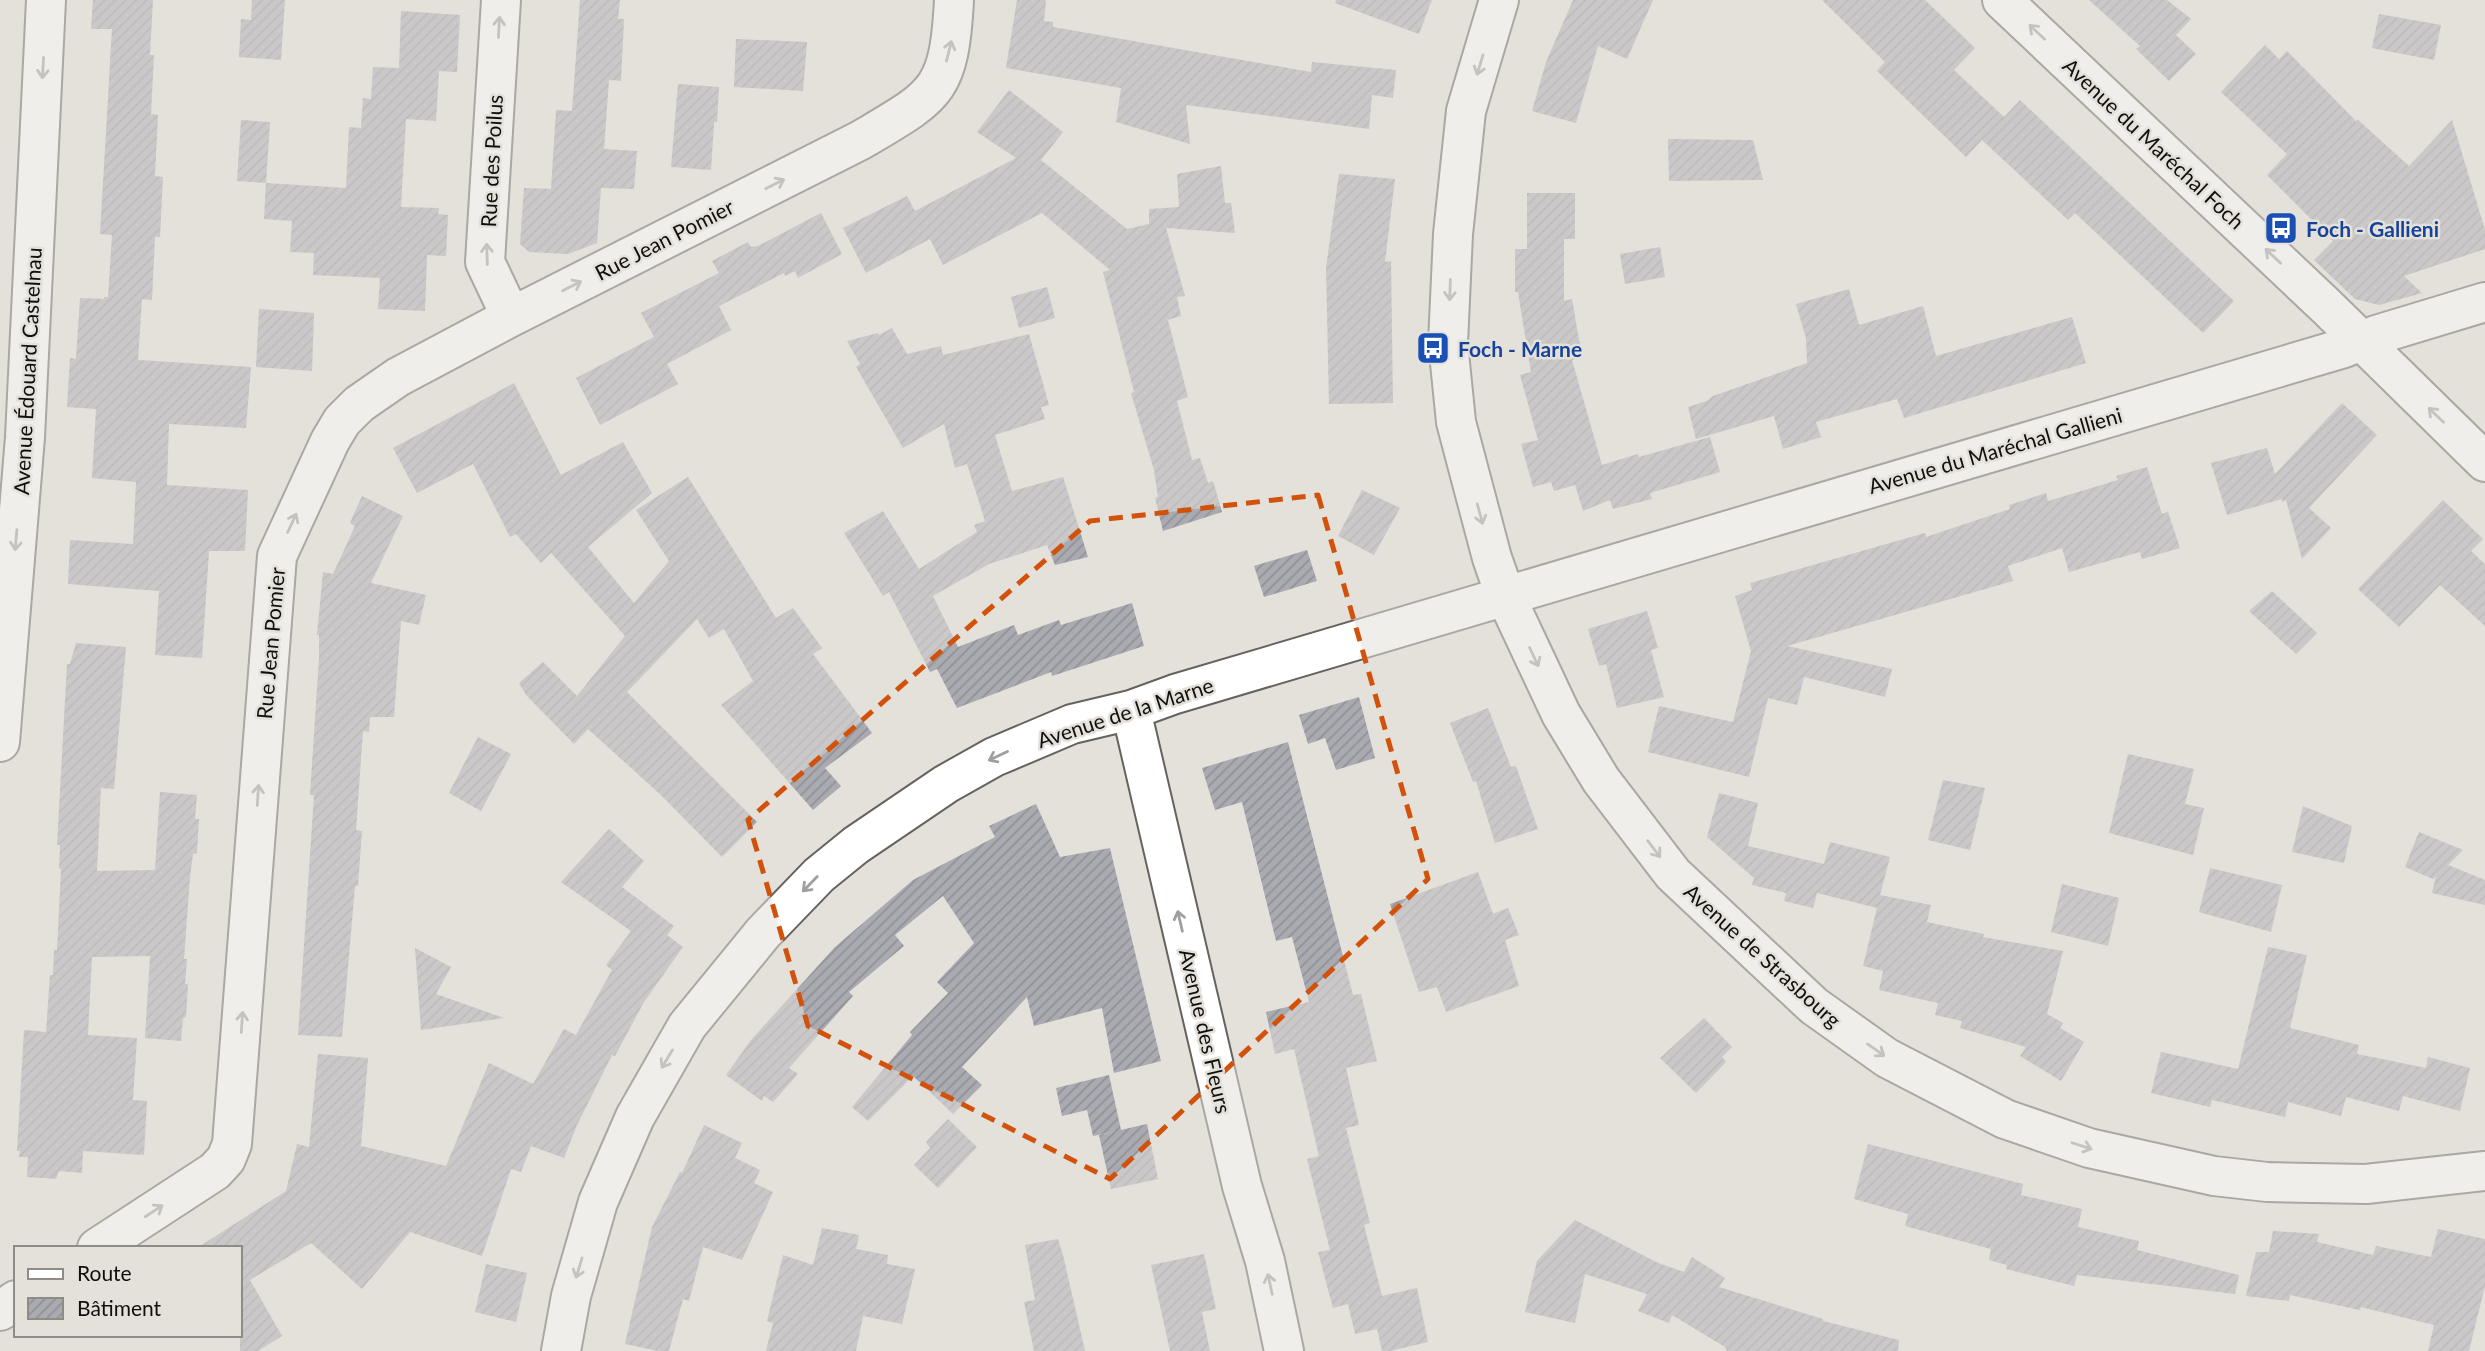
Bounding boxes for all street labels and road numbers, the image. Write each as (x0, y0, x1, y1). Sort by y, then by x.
street label: Avenue du Maréchal Foch (2058, 52, 2250, 234)
street label: Rue des Poilus (475, 94, 507, 228)
street label: Rue Jean Pomier (590, 193, 738, 285)
street label: Avenue Édouard Castelnau (8, 247, 46, 495)
street label: Avenue du Maréchal Gallieni (1865, 402, 2125, 498)
street label: Rue Jean Pomier (251, 566, 289, 720)
street label: Avenue de la Marne (1034, 672, 1216, 752)
street label: Avenue de Strasbourg (1679, 878, 1847, 1032)
street label: Avenue des Fleurs (1175, 946, 1237, 1116)

